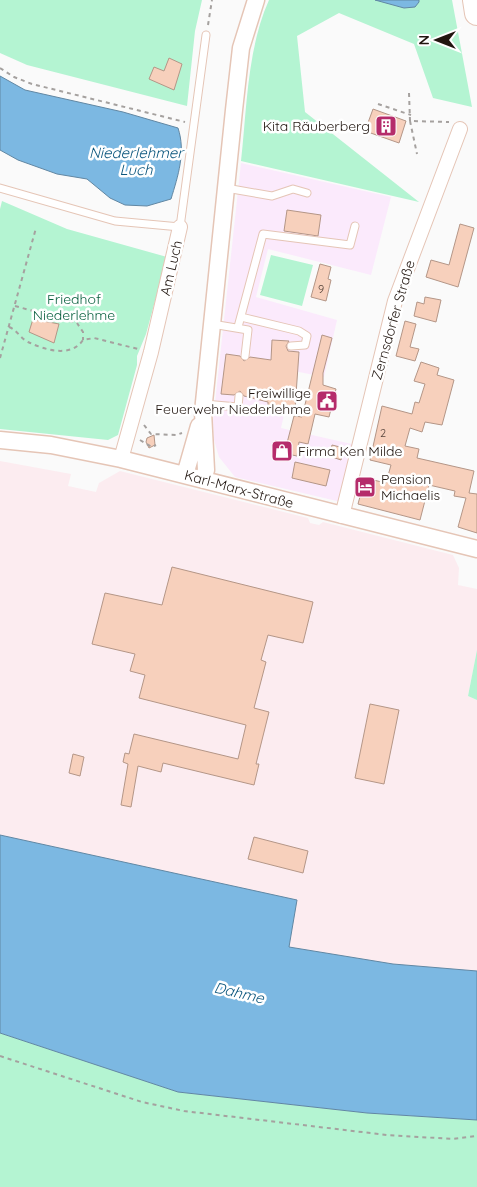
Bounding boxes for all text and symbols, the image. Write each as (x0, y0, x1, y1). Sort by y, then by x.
north arrow (412, 15, 462, 65)
text: N (415, 35, 433, 45)
building icon: Kita Räuberberg (374, 114, 398, 138)
place label: Kita Räuberberg (263, 117, 370, 135)
water label: Niederlehmer Luch (89, 143, 185, 179)
street label: Am Luch (156, 239, 186, 297)
street label: Zernsdorfer Straße (367, 258, 419, 382)
house number: 9 (318, 282, 324, 296)
park label: Friedhof Niederlehme (33, 290, 115, 324)
place label: Freiwillige Feuerwehr Niederlehme (155, 384, 311, 418)
public building icon: Freiwillige Feuerwehr Niederlehme (315, 389, 339, 413)
house number: 2 (380, 426, 386, 440)
shop icon: Firma Ken Milde (270, 439, 294, 463)
place label: Firma Ken Milde (298, 442, 403, 460)
street label: Karl-Marx-Straße (182, 466, 296, 512)
place label: Pension Michaelis (381, 470, 440, 504)
hotel icon: Pension Michaelis (353, 475, 377, 499)
water label: Dahme (212, 978, 266, 1008)

